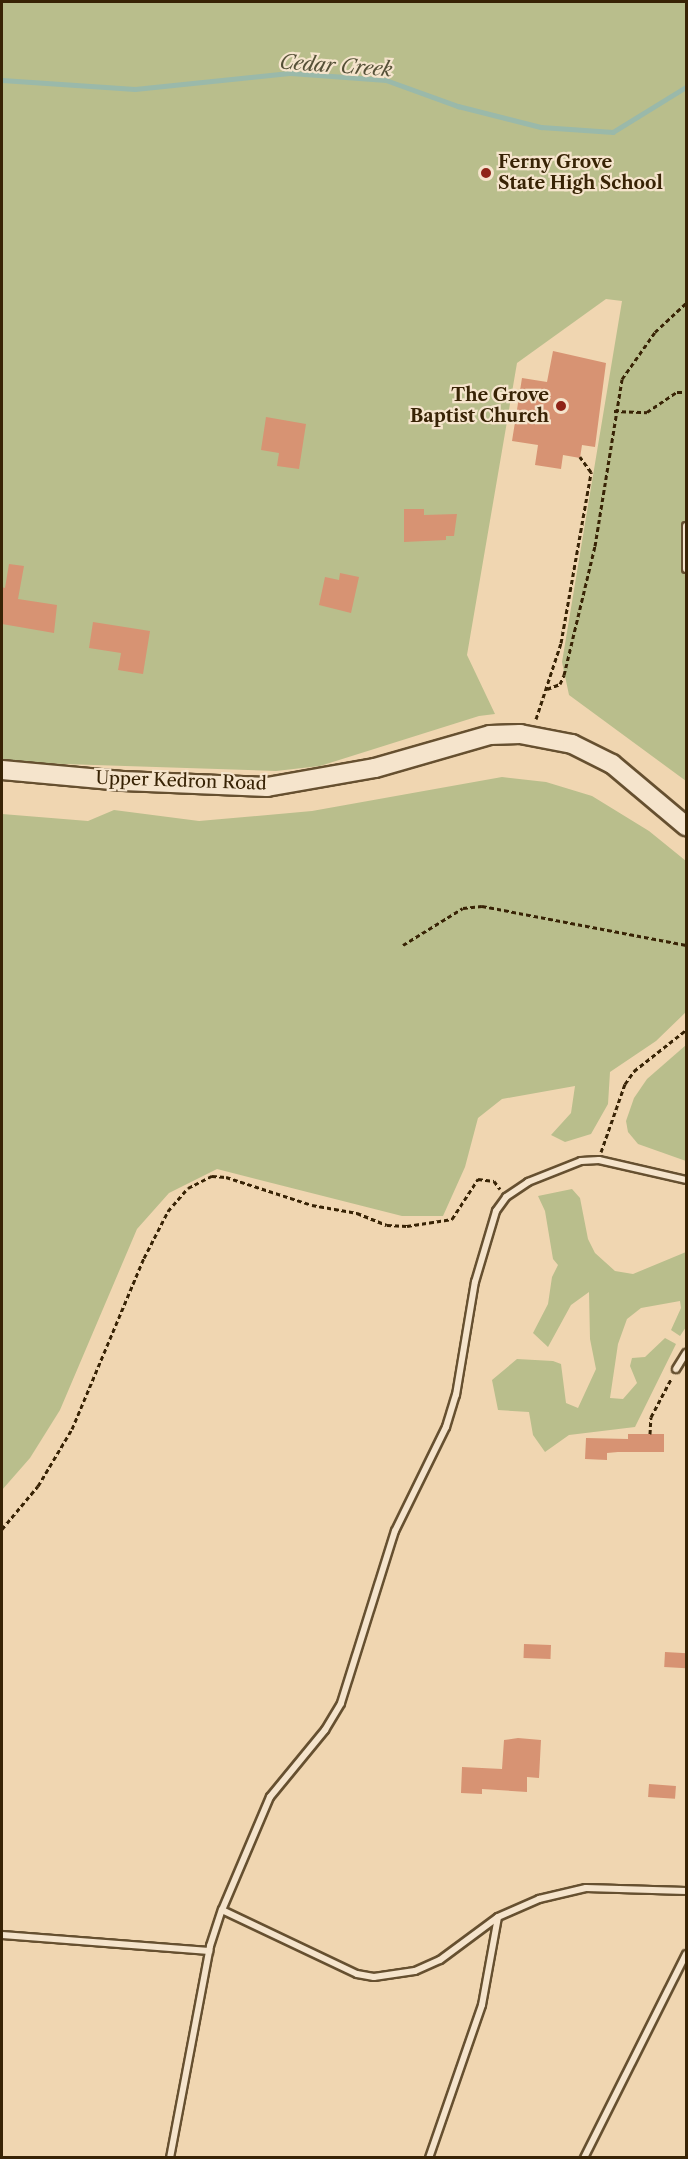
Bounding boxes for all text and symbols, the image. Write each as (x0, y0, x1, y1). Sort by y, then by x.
water label: Cedar Creek (279, 50, 393, 82)
place label: Ferny Grove State High School (498, 152, 663, 195)
marker: Ferny Grove State High School (479, 166, 493, 180)
place label: The Grove Baptist Church (410, 385, 549, 428)
marker: The Grove Baptist Church (554, 399, 568, 413)
street label: Upper Kedron Road (95, 767, 267, 795)

